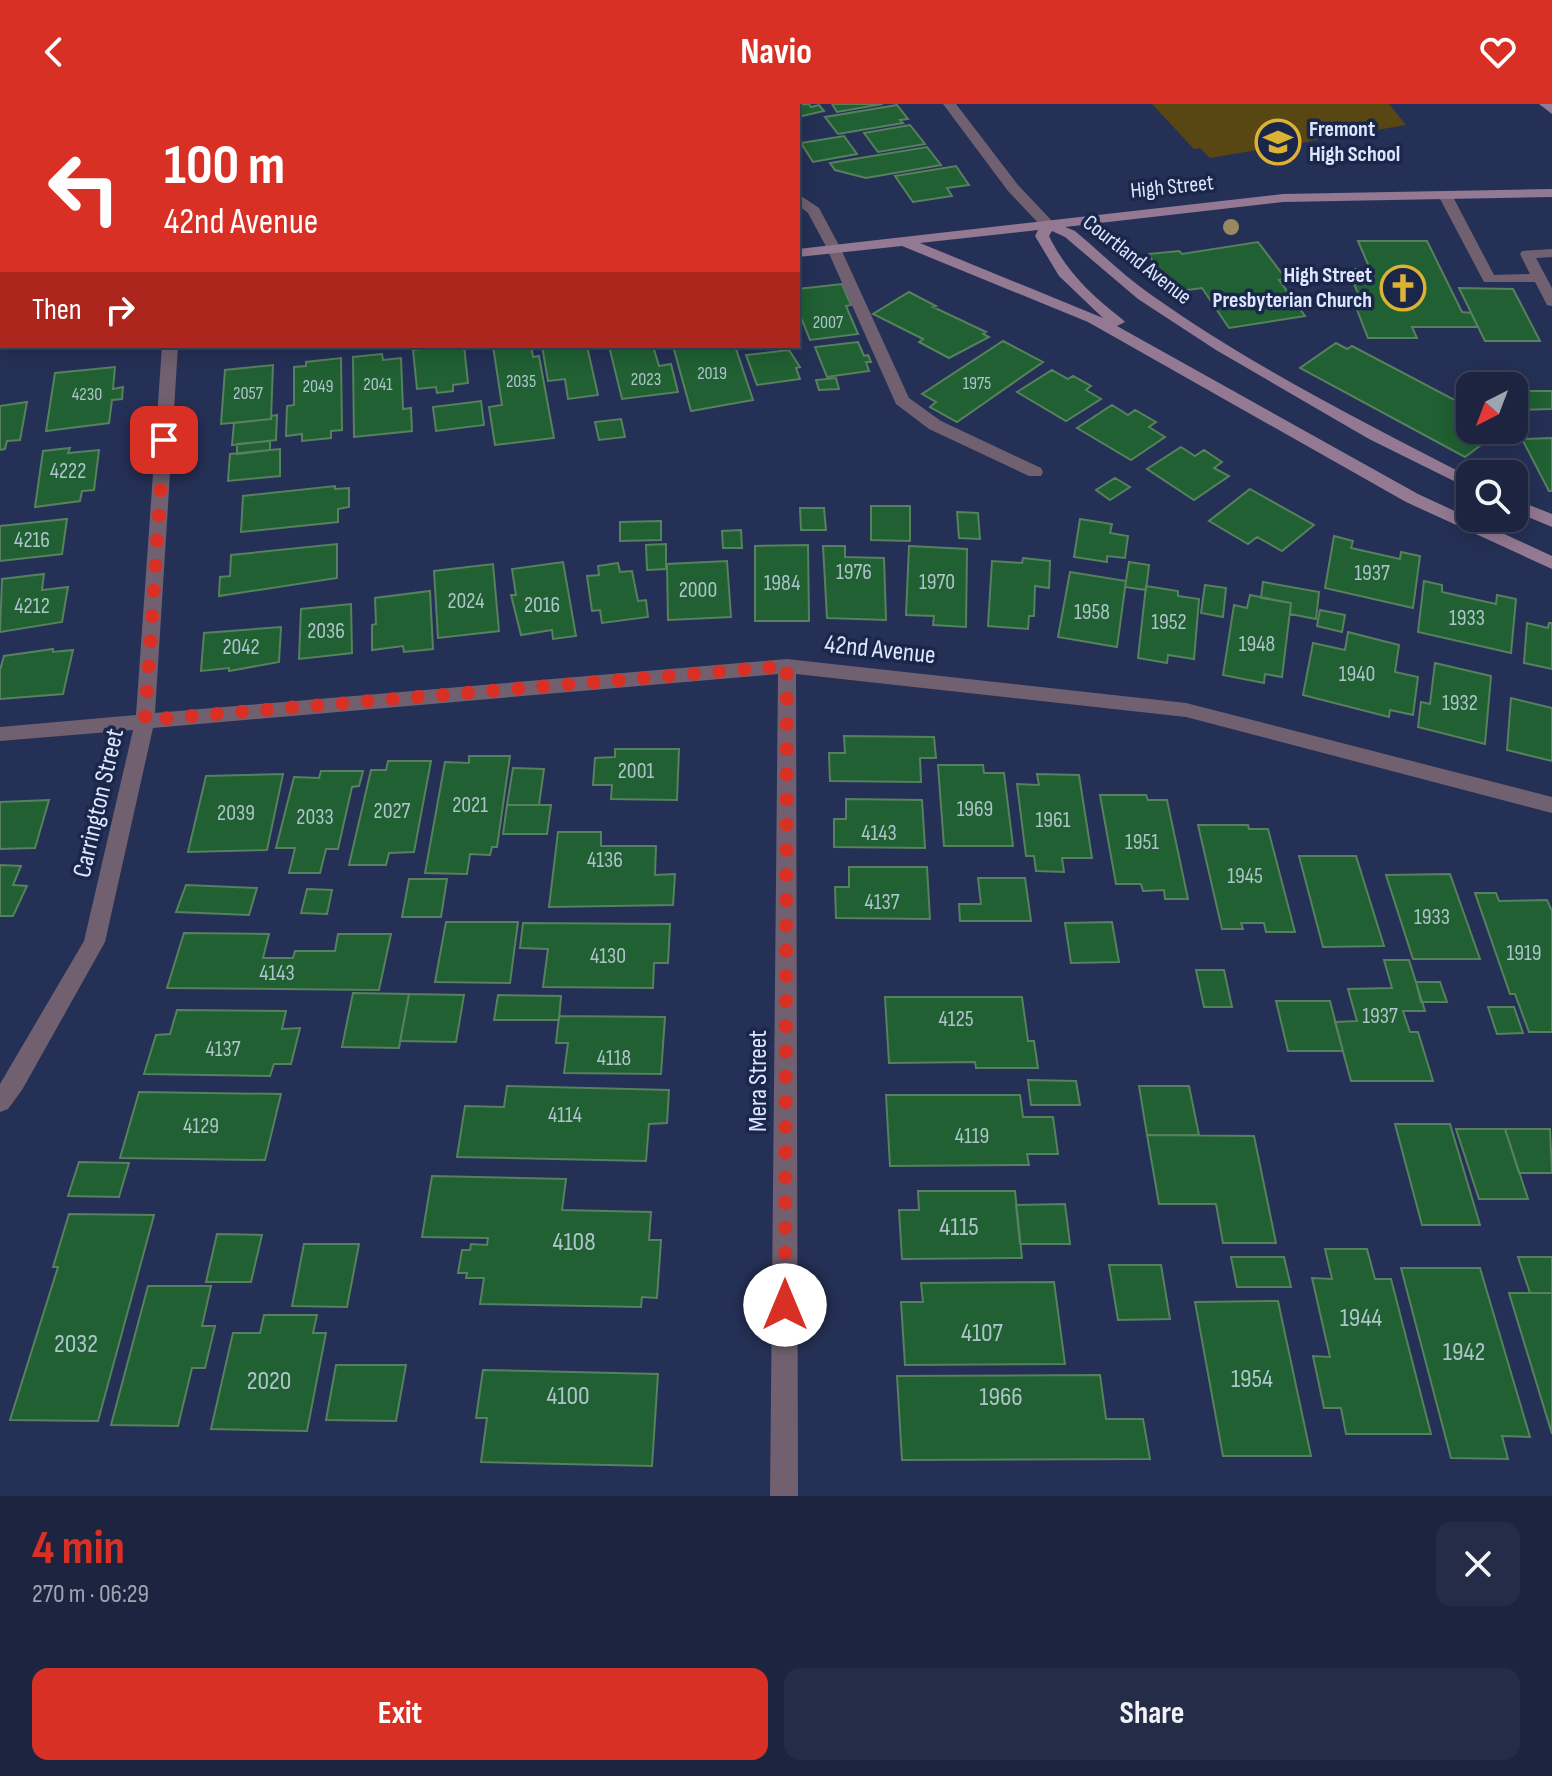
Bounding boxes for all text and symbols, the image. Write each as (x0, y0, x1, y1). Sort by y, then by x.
icon: back (32, 30, 76, 74)
icon: heart (1476, 30, 1520, 74)
text: Navio (740, 31, 812, 74)
place label: Fremont High School (1309, 116, 1400, 168)
school or university icon: Fremont High School (1254, 118, 1302, 166)
text: 100 m (164, 133, 285, 200)
icon: left (32, 136, 136, 240)
street label: High Street (1129, 169, 1215, 205)
text: 42nd Avenue (164, 201, 318, 244)
street label: Courtland Avenue (1077, 209, 1197, 311)
place label: High Street Presbyterian Church (1213, 262, 1372, 314)
church icon: High Street Presbyterian Church (1379, 264, 1427, 312)
icon: right (98, 288, 142, 332)
text: Then (32, 292, 82, 328)
house number: 2007 (813, 312, 844, 333)
house number: 2019 (697, 363, 727, 384)
house number: 2023 (631, 369, 661, 390)
house number: 2035 (506, 371, 536, 392)
north arrow (1456, 372, 1528, 444)
map controls (1456, 372, 1528, 532)
house number: 1975 (963, 373, 991, 394)
house number: 2041 (363, 374, 393, 395)
house number: 2049 (303, 376, 334, 397)
house number: 2057 (233, 383, 264, 404)
house number: 4230 (72, 384, 102, 405)
pin (130, 406, 198, 474)
icon: arrive (142, 418, 186, 462)
house number: 4222 (50, 458, 86, 485)
button: search (1456, 460, 1528, 532)
house number: 4216 (14, 527, 50, 554)
house number: 1976 (836, 559, 872, 586)
house number: 1937 (1354, 560, 1390, 587)
house number: 1970 (919, 569, 955, 596)
house number: 1984 (764, 570, 800, 597)
house number: 2000 (679, 577, 717, 604)
house number: 2024 (447, 588, 485, 615)
house number: 2016 (524, 592, 560, 619)
house number: 4212 (14, 593, 50, 620)
house number: 1958 (1074, 599, 1110, 626)
house number: 1933 (1449, 605, 1485, 632)
house number: 1952 (1151, 609, 1187, 636)
house number: 2036 (307, 618, 345, 645)
street label: 42nd Avenue (823, 629, 937, 671)
house number: 1948 (1239, 631, 1275, 658)
house number: 2042 (222, 634, 260, 661)
house number: 1940 (1339, 661, 1375, 688)
house number: 1932 (1442, 690, 1478, 717)
street label: Carrington Street (67, 725, 131, 881)
house number: 2001 (618, 758, 654, 785)
house number: 2021 (452, 792, 488, 819)
house number: 1969 (957, 796, 993, 823)
house number: 2027 (374, 798, 411, 825)
house number: 2039 (217, 800, 255, 827)
house number: 2033 (296, 804, 334, 831)
house number: 1961 (1036, 807, 1071, 834)
house number: 4143 (861, 820, 897, 847)
house number: 1951 (1125, 829, 1159, 856)
house number: 4136 (587, 847, 623, 874)
house number: 1945 (1227, 863, 1263, 890)
house number: 4137 (865, 889, 900, 916)
house number: 1933 (1414, 904, 1450, 931)
house number: 1919 (1507, 940, 1541, 967)
house number: 4130 (590, 943, 626, 970)
house number: 4143 (259, 960, 295, 987)
house number: 1937 (1362, 1003, 1398, 1030)
house number: 4125 (938, 1006, 974, 1033)
street label: Mera Street (743, 1030, 774, 1132)
house number: 4137 (206, 1036, 241, 1063)
house number: 4118 (597, 1045, 631, 1072)
house number: 4114 (548, 1102, 582, 1129)
house number: 4129 (183, 1113, 219, 1140)
house number: 4119 (955, 1123, 989, 1150)
house number: 4115 (939, 1212, 979, 1243)
house number: 4108 (552, 1227, 596, 1258)
position arrow (743, 1263, 827, 1347)
house number: 1944 (1340, 1303, 1382, 1334)
house number: 4107 (961, 1318, 1004, 1349)
house number: 2032 (54, 1329, 98, 1360)
house number: 1942 (1443, 1337, 1485, 1368)
house number: 1954 (1231, 1364, 1273, 1395)
house number: 2020 (247, 1366, 291, 1397)
house number: 4100 (546, 1381, 590, 1412)
house number: 1966 (979, 1382, 1023, 1413)
text: 4 min (32, 1520, 125, 1577)
button: close (1436, 1522, 1520, 1606)
text: 270 m · 06:29 (32, 1579, 149, 1610)
button: Exit (32, 1668, 768, 1760)
button: Share (784, 1668, 1520, 1760)

